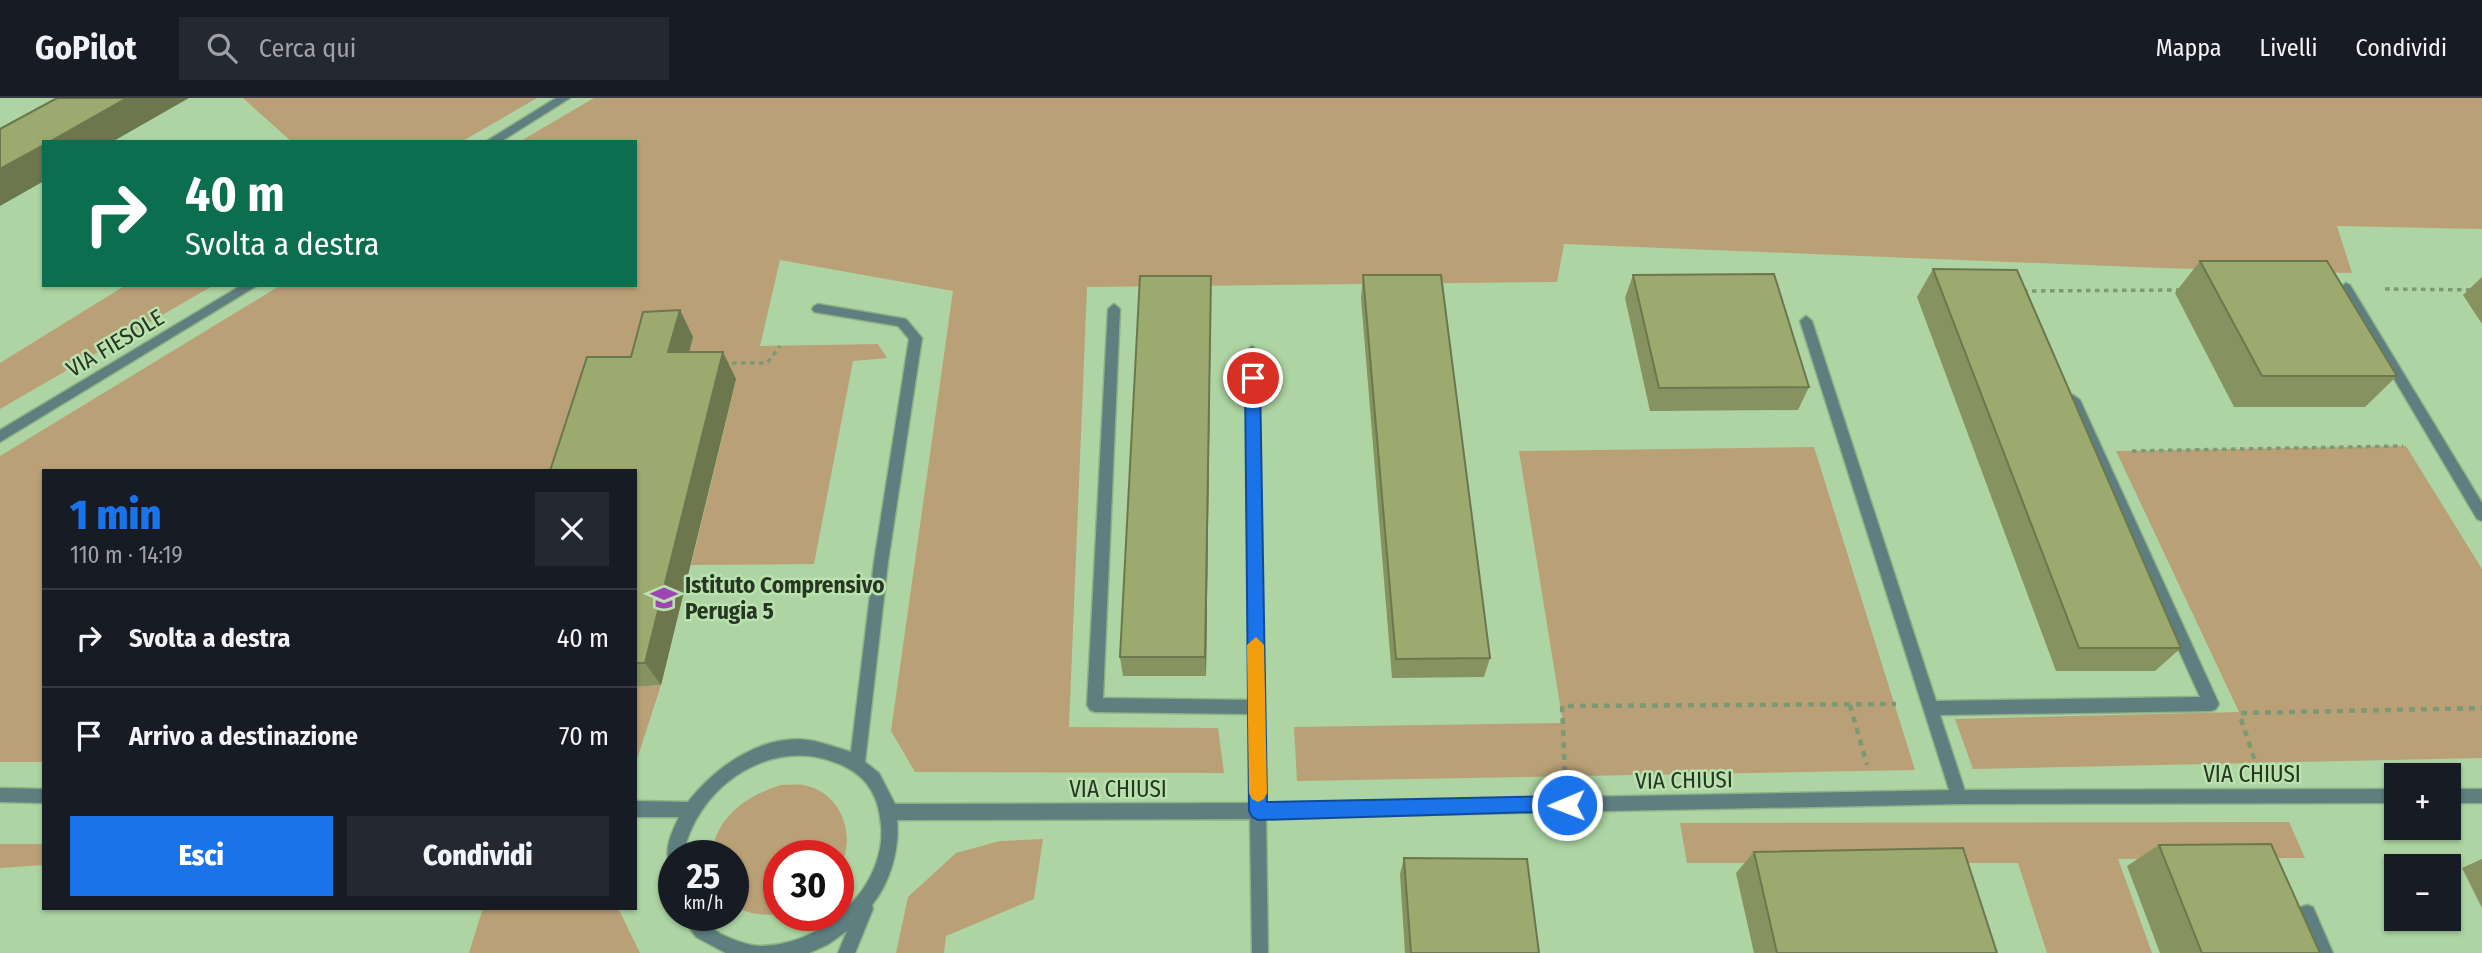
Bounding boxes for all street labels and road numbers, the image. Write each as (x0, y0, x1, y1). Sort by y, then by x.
street label: VIA FIESOLE (61, 303, 169, 383)
street label: VIA CHIUSI (2203, 760, 2301, 788)
street label: VIA CHIUSI (1635, 765, 1733, 795)
street label: VIA CHIUSI (1069, 775, 1167, 803)

